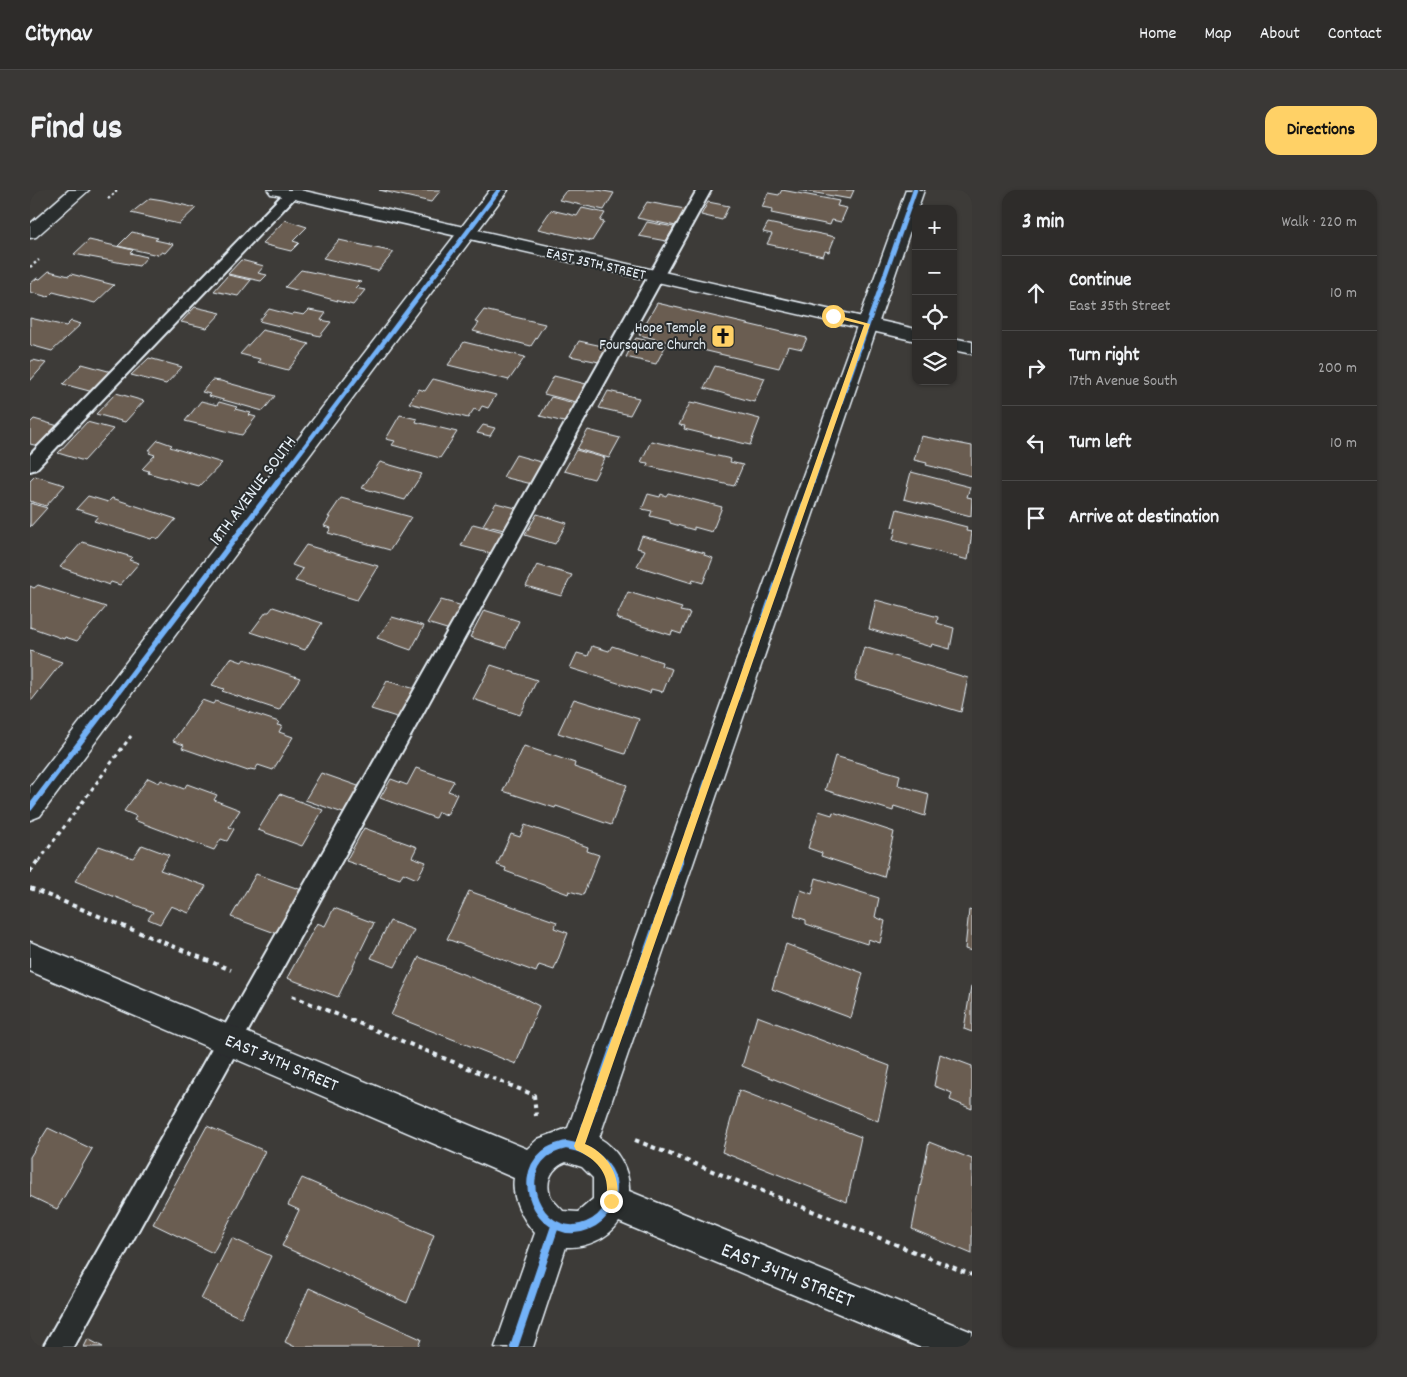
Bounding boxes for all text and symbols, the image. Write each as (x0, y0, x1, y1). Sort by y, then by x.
text: Citynav (25, 18, 92, 52)
text: Home (1139, 22, 1176, 47)
text: Map (1204, 22, 1232, 47)
text: About (1260, 22, 1300, 47)
text: Contact (1328, 22, 1382, 47)
text: Find us (30, 105, 122, 155)
button: Directions (1265, 106, 1377, 155)
map controls (912, 205, 957, 385)
button: + (912, 205, 957, 250)
text: 3 min (1022, 208, 1064, 238)
text: Walk · 220 m (1282, 211, 1357, 234)
street label: EAST 35TH STREET (544, 243, 647, 287)
button: − (912, 250, 957, 295)
text: Continue (1069, 268, 1131, 295)
icon: ahead (1022, 279, 1050, 307)
text: 10 m (1330, 282, 1357, 305)
button: locate (912, 295, 957, 340)
text: East 35th Street (1069, 295, 1170, 318)
route start (822, 305, 845, 328)
place label: Hope Temple Foursquare Church (599, 318, 706, 357)
church icon: Hope Temple Foursquare Church (710, 323, 736, 349)
button: layers (912, 340, 957, 385)
text: Turn right (1069, 343, 1140, 370)
icon: right (1022, 354, 1050, 382)
text: 200 m (1318, 357, 1357, 380)
text: 17th Avenue South (1069, 370, 1177, 393)
icon: left (1022, 429, 1050, 457)
text: Turn left (1069, 430, 1132, 457)
street label: 18TH AVENUE SOUTH (204, 431, 304, 552)
text: 10 m (1330, 432, 1357, 455)
icon: arrive (1022, 504, 1050, 532)
text: Arrive at destination (1069, 505, 1219, 532)
street label: EAST 34TH STREET (221, 1029, 341, 1099)
route end (600, 1190, 623, 1213)
street label: EAST 34TH STREET (716, 1236, 858, 1317)

